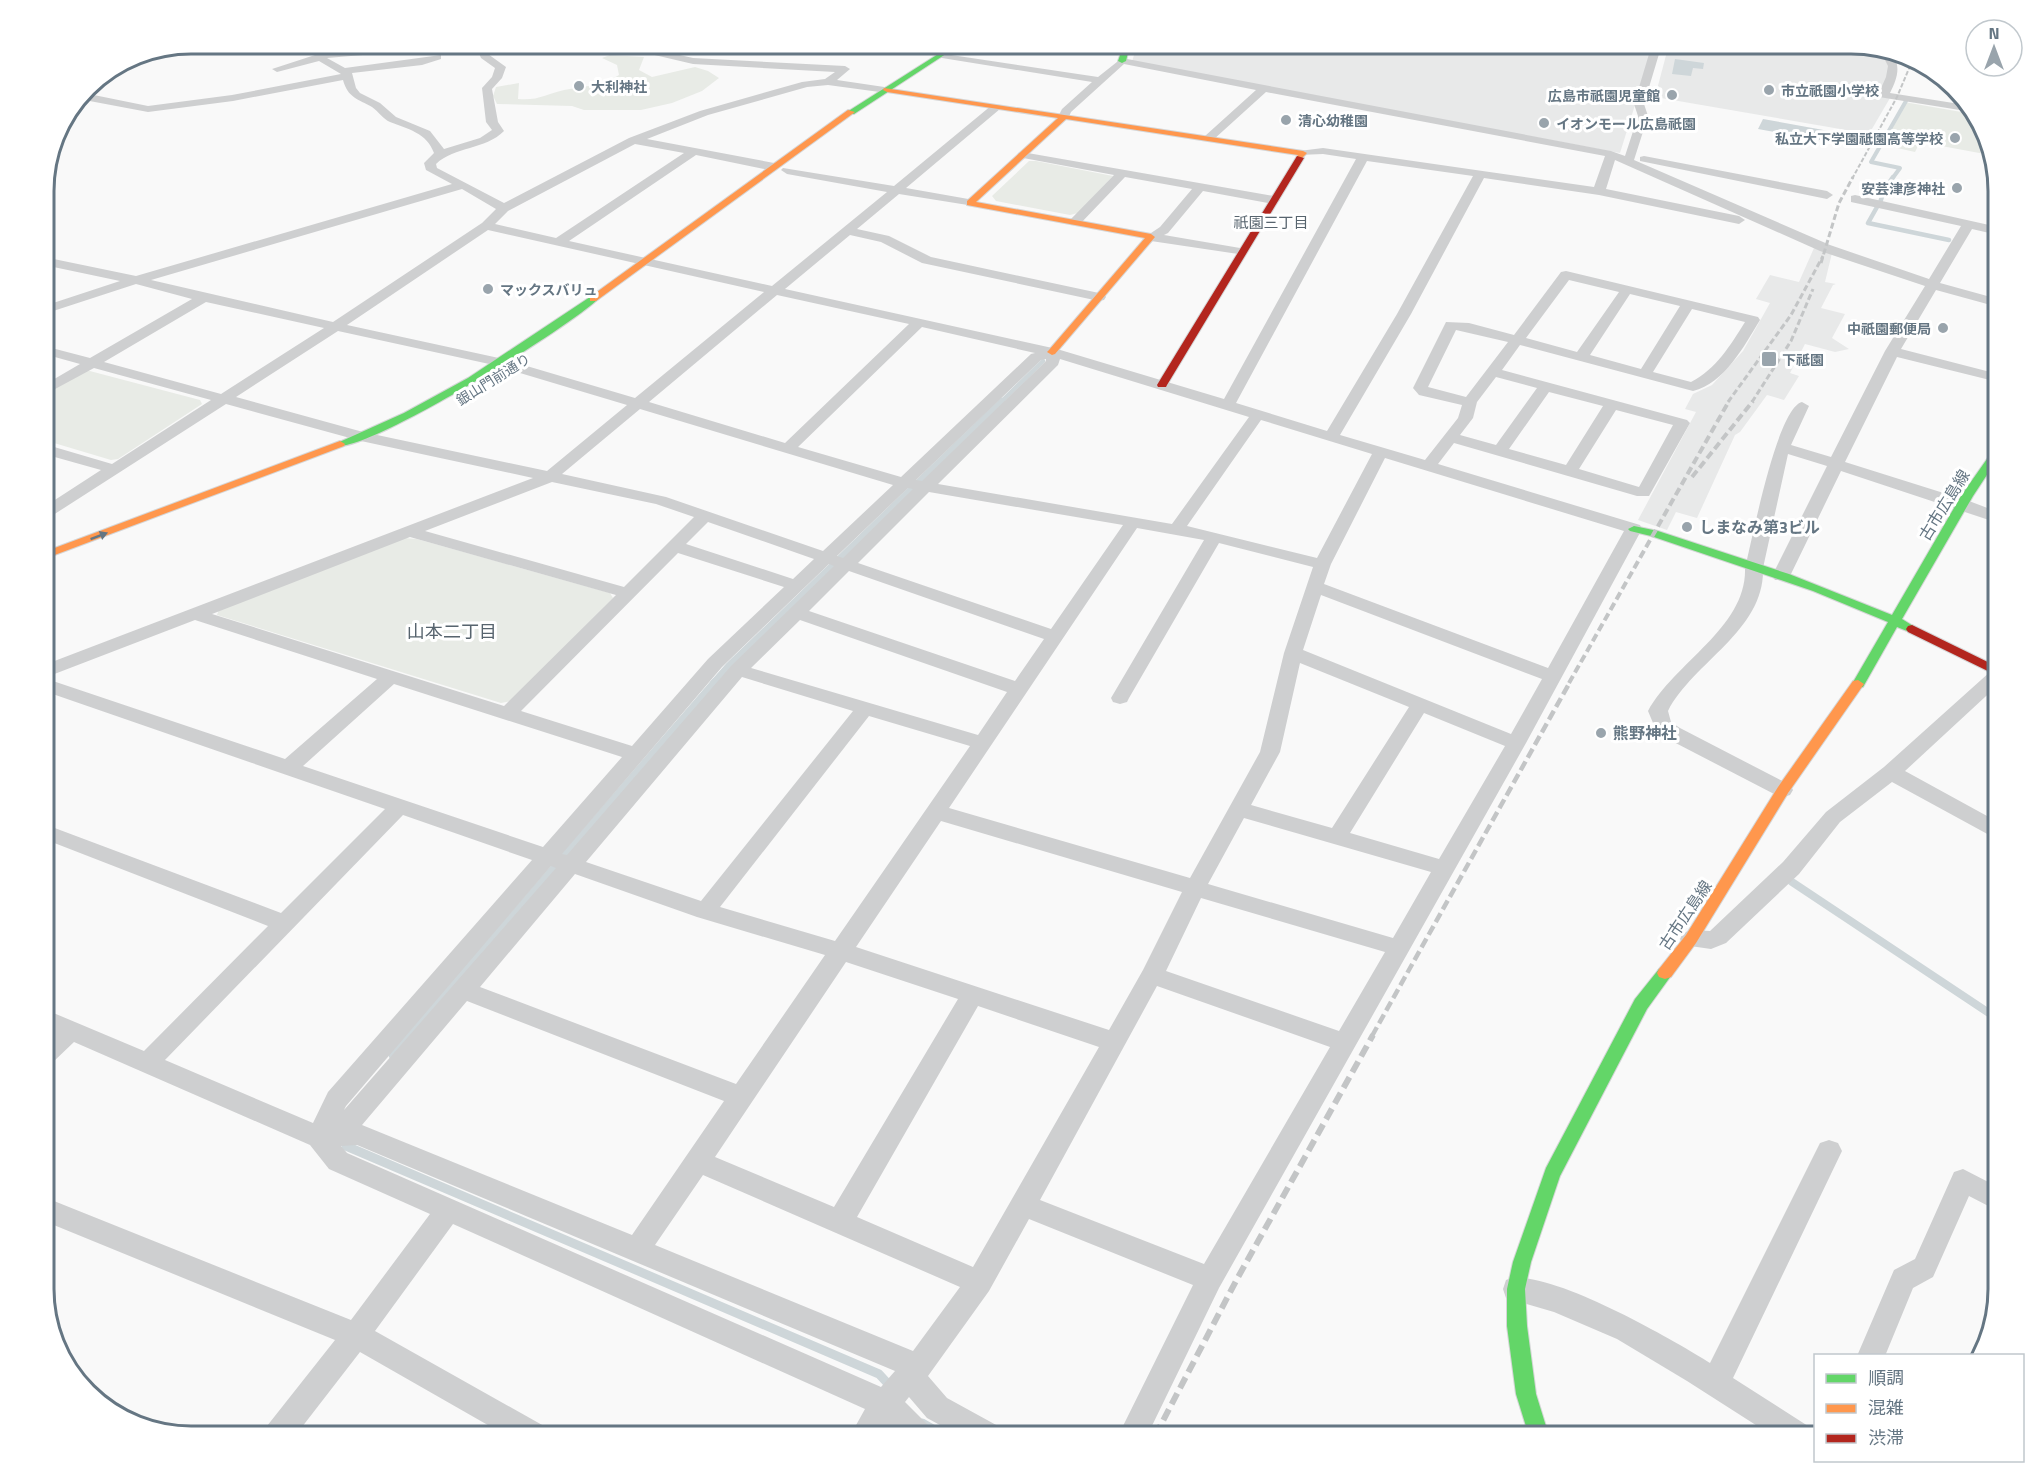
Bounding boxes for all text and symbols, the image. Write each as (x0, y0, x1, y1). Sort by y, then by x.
north arrow (1964, 18, 2024, 78)
text: N (1988, 21, 2000, 45)
place label: 大利神社 (591, 76, 647, 97)
marker: 大利神社 (572, 79, 586, 93)
place label: 市立祇園小学校 (1781, 80, 1879, 101)
marker: 市立祇園小学校 (1762, 83, 1776, 97)
place label: 広島市祇園児童館 (1548, 85, 1660, 106)
marker: 広島市祇園児童館 (1665, 88, 1679, 102)
place label: 清心幼稚園 (1298, 110, 1368, 131)
marker: 清心幼稚園 (1279, 113, 1293, 127)
place label: イオンモール広島祇園 (1556, 113, 1696, 134)
marker: イオンモール広島祇園 (1537, 116, 1551, 130)
place label: 私立大下学園祗園高等学校 (1775, 128, 1943, 149)
marker: 私立大下学園祗園高等学校 (1948, 131, 1962, 145)
place label: 安芸津彦神社 (1861, 178, 1945, 199)
marker: 安芸津彦神社 (1950, 181, 1964, 195)
district label: 祇園三丁目 (1233, 211, 1309, 234)
place label: マックスバリュ (500, 279, 598, 300)
marker: マックスバリュ (481, 282, 495, 296)
place label: 中祇園郵便局 (1847, 318, 1931, 339)
marker: 中祇園郵便局 (1936, 321, 1950, 335)
street label: 銀山門前通り (452, 348, 534, 410)
place label: 下祗園 (1782, 349, 1824, 370)
marker: 下祗園 (1760, 350, 1778, 368)
street label: 古市広島線 (1913, 465, 1975, 545)
place label: しまなみ第3ビル (1699, 515, 1820, 539)
marker: しまなみ第3ビル (1680, 520, 1694, 534)
one-way arrow (90, 530, 108, 540)
district label: 山本二丁目 (407, 618, 497, 645)
place label: 熊野神社 (1613, 721, 1677, 745)
marker: 熊野神社 (1594, 726, 1608, 740)
street label: 古市広島線 (1653, 875, 1717, 955)
legend (1814, 1354, 2024, 1462)
text: 順調 (1868, 1364, 1904, 1391)
text: 混雑 (1868, 1394, 1904, 1421)
text: 渋滞 (1868, 1424, 1904, 1451)

